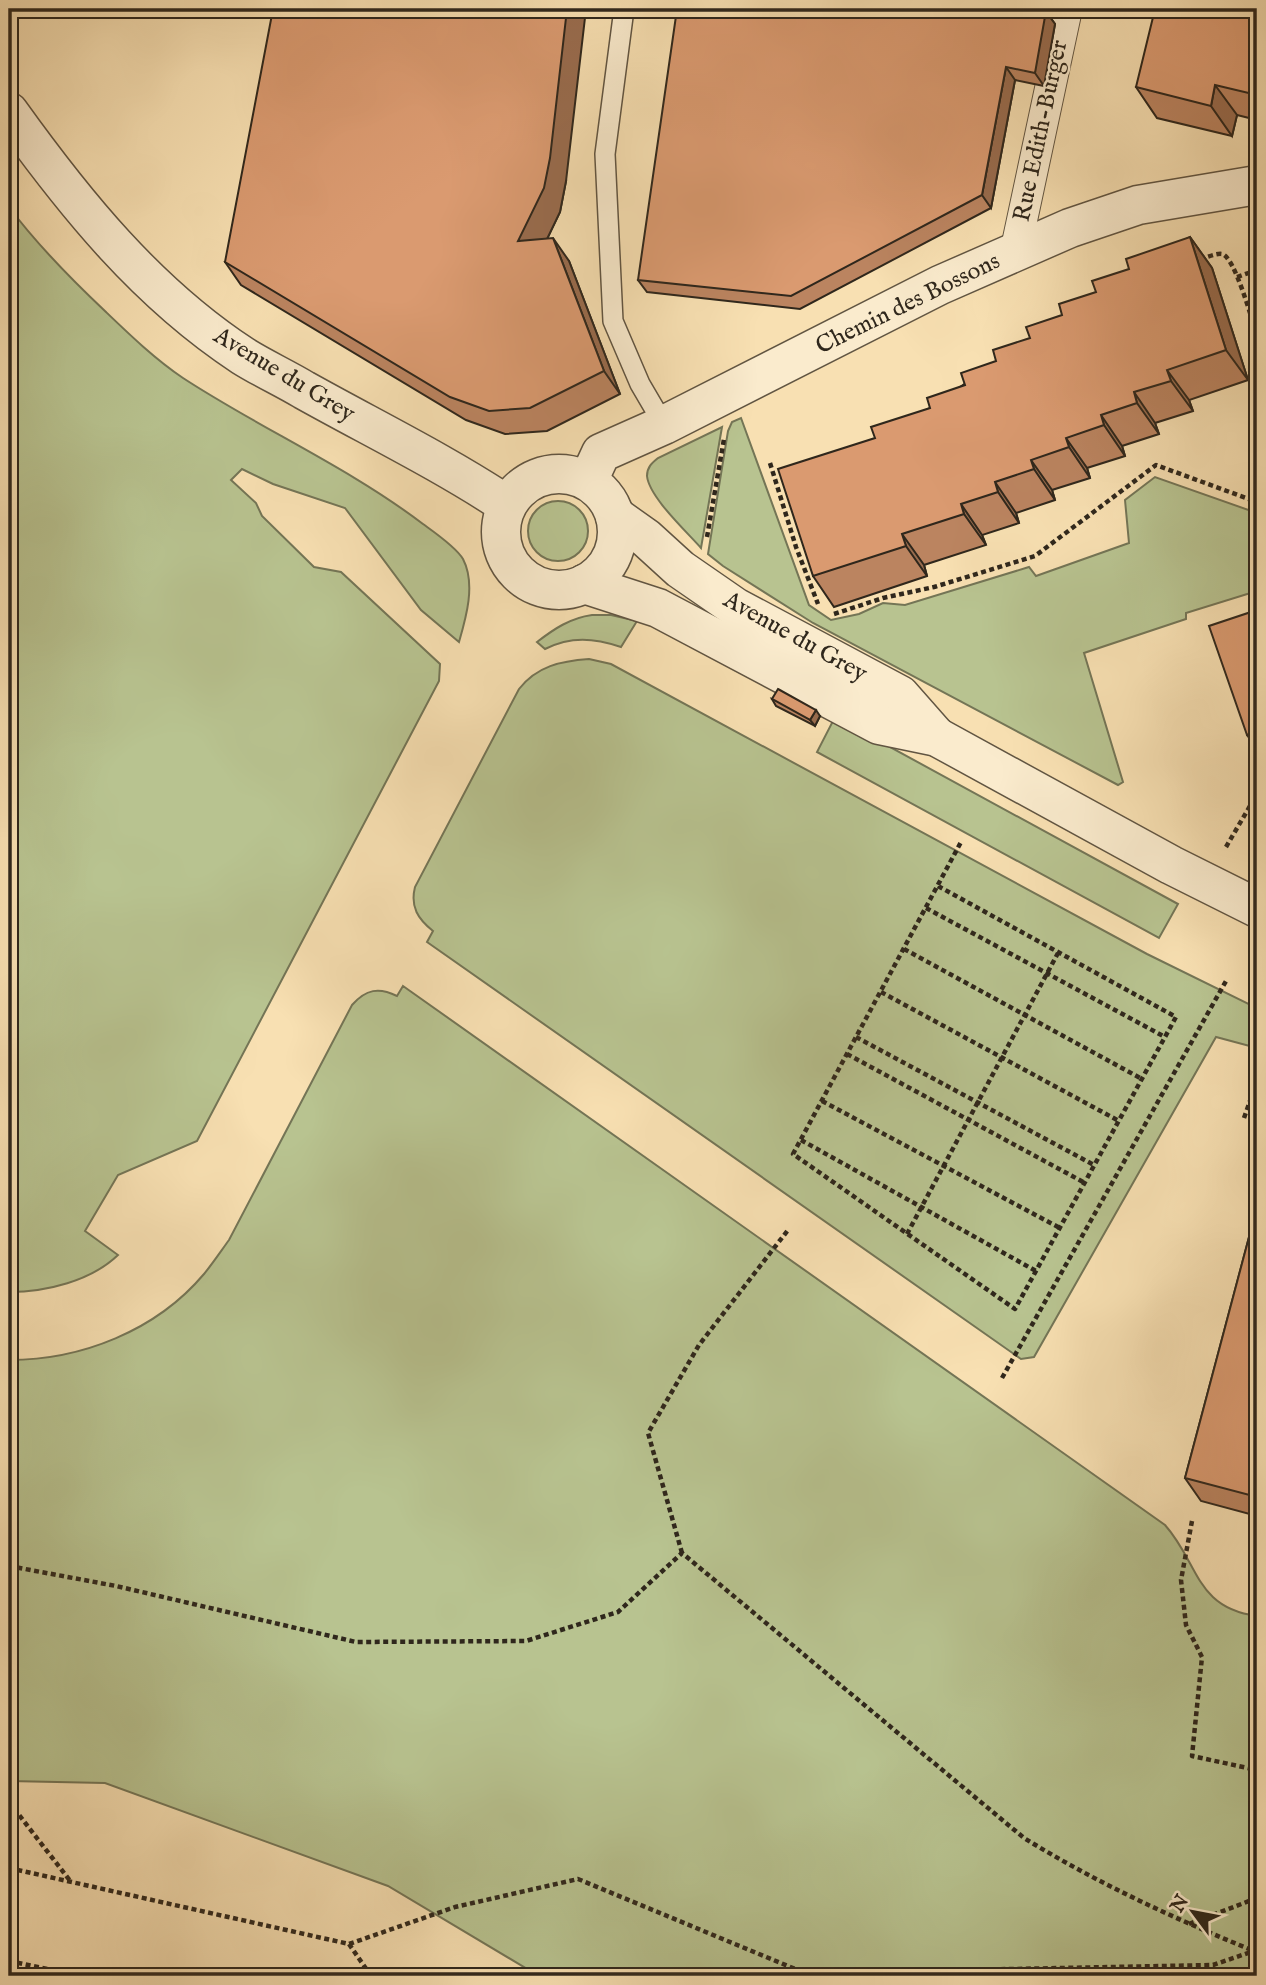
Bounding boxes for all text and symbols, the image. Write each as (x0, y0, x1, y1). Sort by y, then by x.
street label: Rue Edith-Burger (1007, 37, 1075, 225)
street label: Chemin des Bossons (811, 246, 1005, 362)
street label: Avenue du Grey (207, 320, 361, 430)
street label: Avenue du Grey (717, 584, 873, 689)
north arrow (1158, 1876, 1228, 1946)
text: N (1165, 1890, 1195, 1918)

